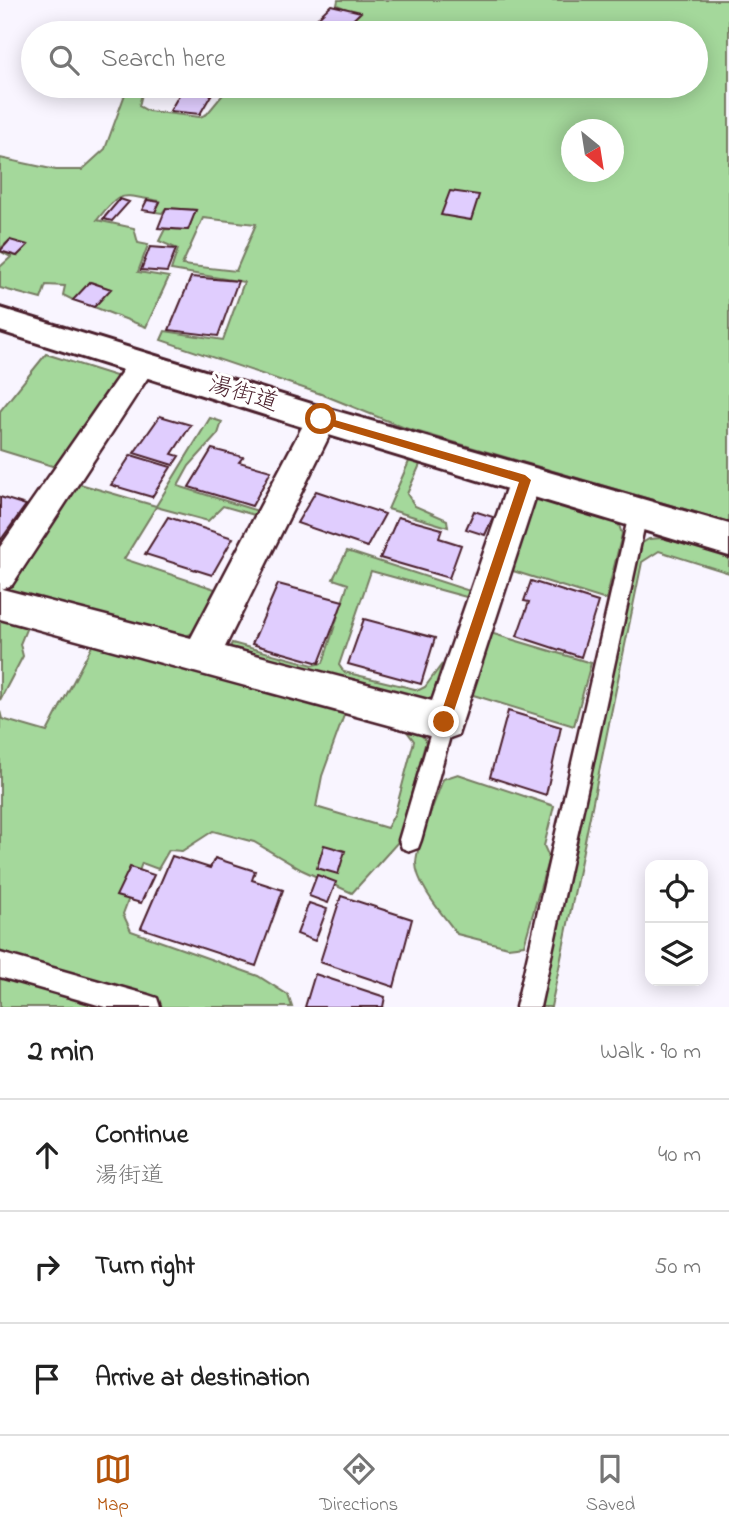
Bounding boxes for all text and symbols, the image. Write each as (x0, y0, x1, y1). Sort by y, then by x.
search box (21, 21, 708, 98)
icon: search (45, 41, 83, 79)
text: Search here (101, 41, 226, 79)
north arrow (561, 119, 624, 182)
street label: 湯街道 (203, 368, 283, 422)
route start (305, 403, 336, 434)
route end (428, 706, 459, 737)
map controls (645, 860, 708, 986)
button: locate (645, 860, 708, 923)
button: layers (645, 923, 708, 986)
text: 2 min (28, 1031, 94, 1075)
text: Walk · 90 m (600, 1036, 701, 1069)
text: Continue (95, 1117, 188, 1155)
icon: ahead (28, 1136, 66, 1174)
text: 40 m (658, 1139, 701, 1172)
text: 湯街道 (95, 1160, 164, 1193)
icon: right (28, 1248, 66, 1286)
text: Turn right (95, 1248, 195, 1286)
text: 50 m (654, 1251, 701, 1284)
icon: arrive (28, 1360, 66, 1398)
text: Arrive at destination (95, 1360, 310, 1398)
tab: Map (94, 1450, 132, 1519)
tab: Directions (319, 1450, 398, 1519)
tab: Saved (586, 1450, 635, 1519)

